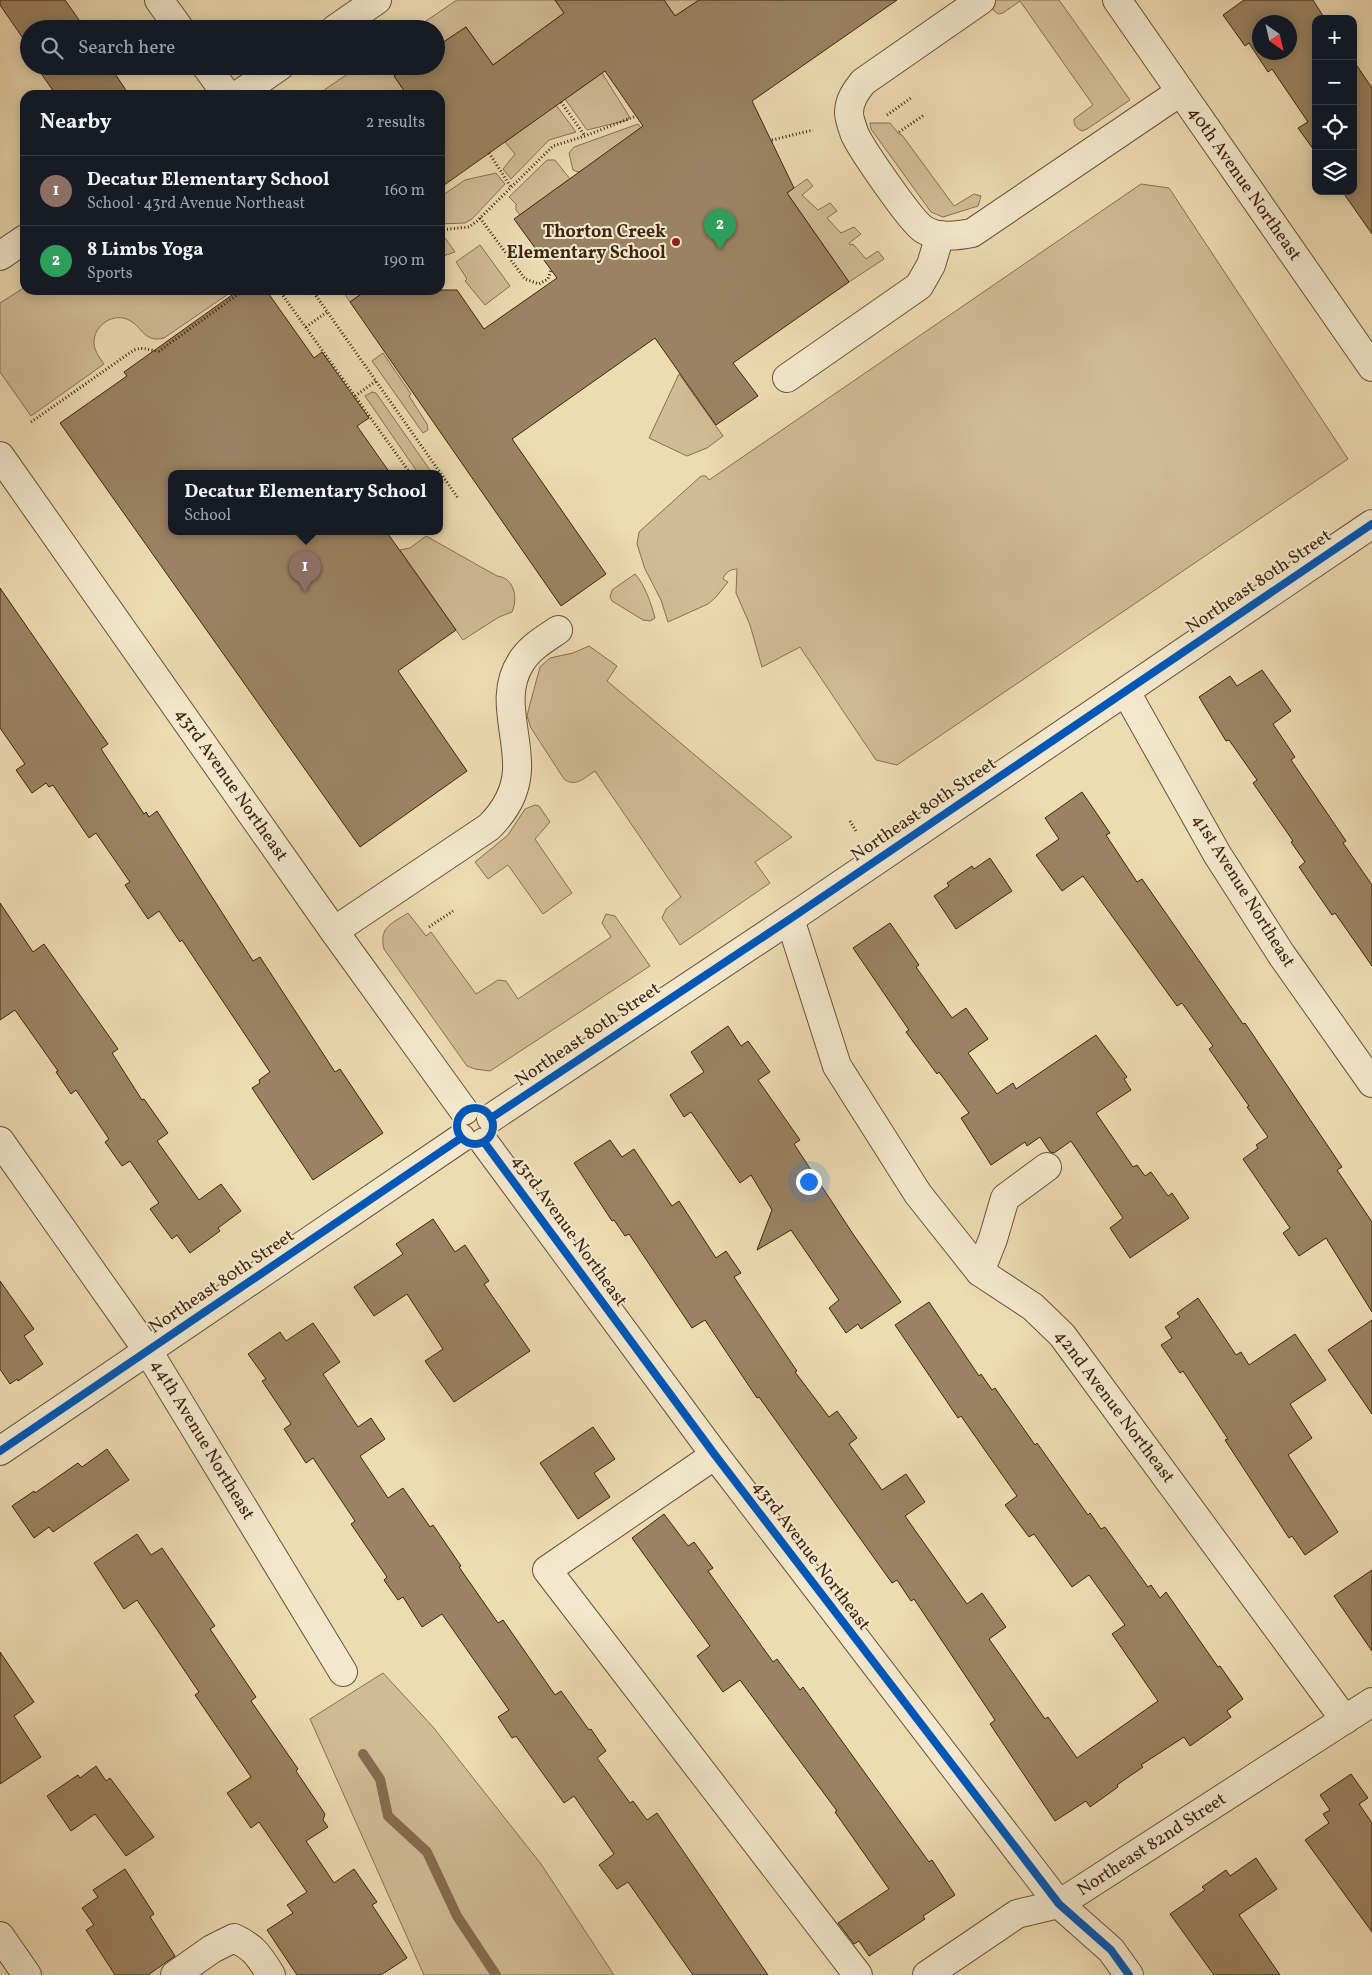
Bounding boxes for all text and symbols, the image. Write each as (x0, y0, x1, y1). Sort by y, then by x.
north arrow (1252, 15, 1297, 60)
map controls (1312, 15, 1357, 195)
button: + (1312, 15, 1357, 60)
search box (20, 20, 445, 75)
icon: search (38, 34, 66, 62)
text: Search here (78, 35, 175, 61)
button: − (1312, 60, 1357, 105)
street label: 40th Avenue Northeast (1181, 102, 1307, 266)
button: locate (1312, 105, 1357, 150)
text: Nearby (40, 108, 111, 137)
text: 2 results (366, 112, 425, 134)
button: layers (1312, 150, 1357, 195)
text: Decatur Elementary School (87, 167, 330, 193)
text: 1 (53, 180, 59, 202)
text: 160 m (384, 180, 425, 202)
text: School · 43rd Avenue Northeast (87, 193, 305, 215)
pin: 2 (704, 209, 736, 250)
place label: Thorton Creek Elementary School (507, 220, 666, 266)
marker: Thorton Creek Elementary School (670, 236, 682, 248)
text: 8 Limbs Yoga (87, 237, 204, 263)
text: 2 (52, 250, 60, 272)
text: 190 m (383, 250, 425, 272)
text: Sports (87, 263, 133, 285)
popup (168, 470, 443, 535)
text: Decatur Elementary School (184, 479, 427, 505)
text: School (184, 505, 231, 527)
street label: Northeast 80th Street (1181, 524, 1337, 640)
pin: 1 (289, 551, 321, 592)
street label: 43rd Avenue Northeast (169, 703, 293, 867)
street label: Northeast 80th Street (846, 752, 1002, 868)
street label: 41st Avenue Northeast (1186, 809, 1300, 973)
street label: Northeast 80th Street (510, 977, 666, 1093)
street label: 43rd Avenue Northeast (505, 1150, 633, 1312)
your location (796, 1169, 822, 1195)
street label: Northeast 80th Street (144, 1224, 300, 1340)
street label: 42nd Avenue Northeast (1048, 1325, 1180, 1489)
street label: 44th Avenue Northeast (144, 1355, 260, 1525)
street label: 43rd Avenue Northeast (746, 1476, 876, 1636)
street label: Northeast 82nd Street (1073, 1787, 1231, 1903)

